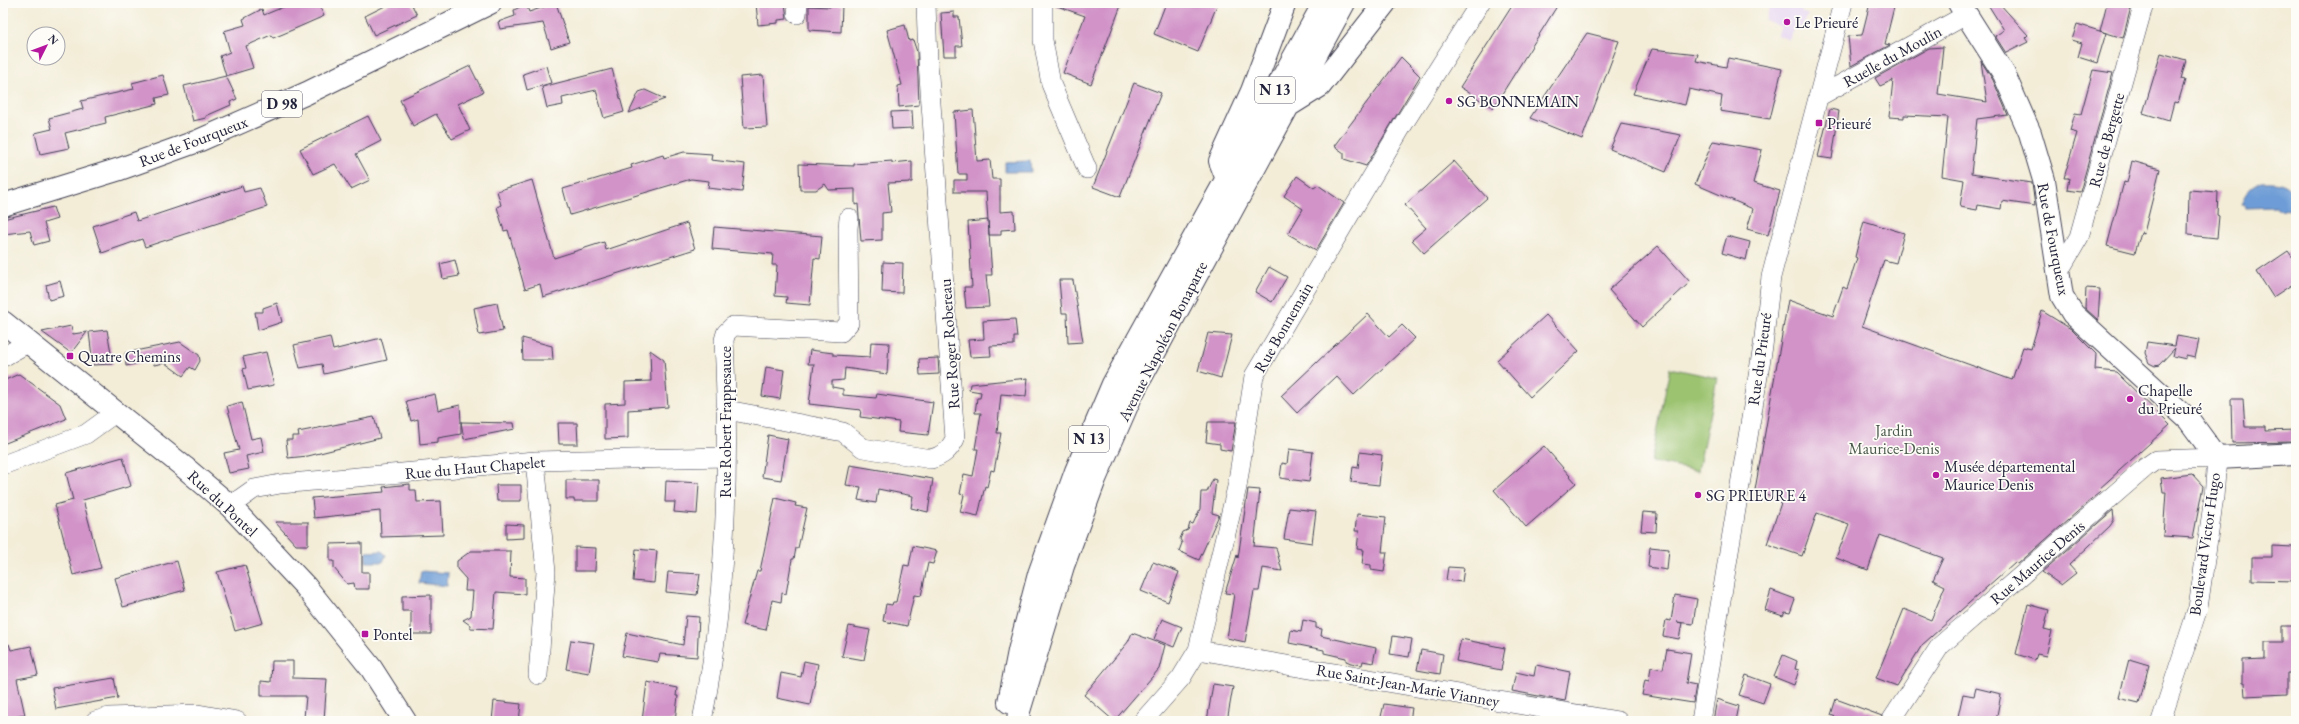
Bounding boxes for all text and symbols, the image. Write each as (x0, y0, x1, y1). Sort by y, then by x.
place label: Le Prieuré (1795, 12, 1858, 33)
marker: Le Prieuré (1782, 17, 1792, 27)
street label: Ruelle du Moulin (1839, 20, 1946, 92)
north arrow (26, 26, 66, 66)
text: N (45, 31, 62, 47)
road number: N 13 (1255, 77, 1295, 103)
street label: Rue de Bergette (2084, 90, 2129, 190)
road number: D 98 (262, 91, 302, 117)
place label: SG BONNEMAIN (1457, 91, 1579, 112)
marker: SG BONNEMAIN (1444, 96, 1454, 106)
street label: Rue de Fourqueux (136, 111, 251, 172)
place label: Prieuré (1827, 113, 1871, 134)
marker: Prieuré (1814, 118, 1824, 128)
street label: Rue de Fourqueux (2032, 181, 2075, 297)
street label: Avenue Napoléon Bonaparte (1113, 258, 1212, 426)
street label: Rue Roger Robereau (934, 278, 965, 410)
street label: Rue Bonnemain (1249, 278, 1318, 376)
street label: Rue du Prieuré (1743, 311, 1776, 407)
place label: Quatre Chemins (78, 346, 181, 367)
street label: Rue Robert Frappesauce (715, 346, 736, 498)
marker: Quatre Chemins (65, 351, 75, 361)
place label: Chapelle du Prieuré (2138, 380, 2202, 419)
marker: Chapelle du Prieuré (2125, 394, 2135, 404)
park label: Jardin Maurice-Denis (1849, 420, 1939, 459)
road number: N 13 (1069, 426, 1109, 452)
street label: Rue du Haut Chapelet (404, 451, 546, 484)
place label: Musée départemental Maurice Denis (1944, 456, 2075, 495)
street label: Rue du Pontel (183, 466, 262, 541)
marker: Musée départemental Maurice Denis (1931, 470, 1941, 480)
street label: Boulevard Victor Hugo (2184, 471, 2225, 617)
place label: SG PRIEURE 4 (1706, 485, 1806, 506)
marker: SG PRIEURE 4 (1693, 490, 1703, 500)
street label: Rue Maurice Denis (1986, 515, 2089, 609)
place label: Pontel (373, 624, 413, 645)
marker: Pontel (360, 629, 370, 639)
street label: Rue Saint-Jean-Marie Vianney (1315, 659, 1502, 712)

